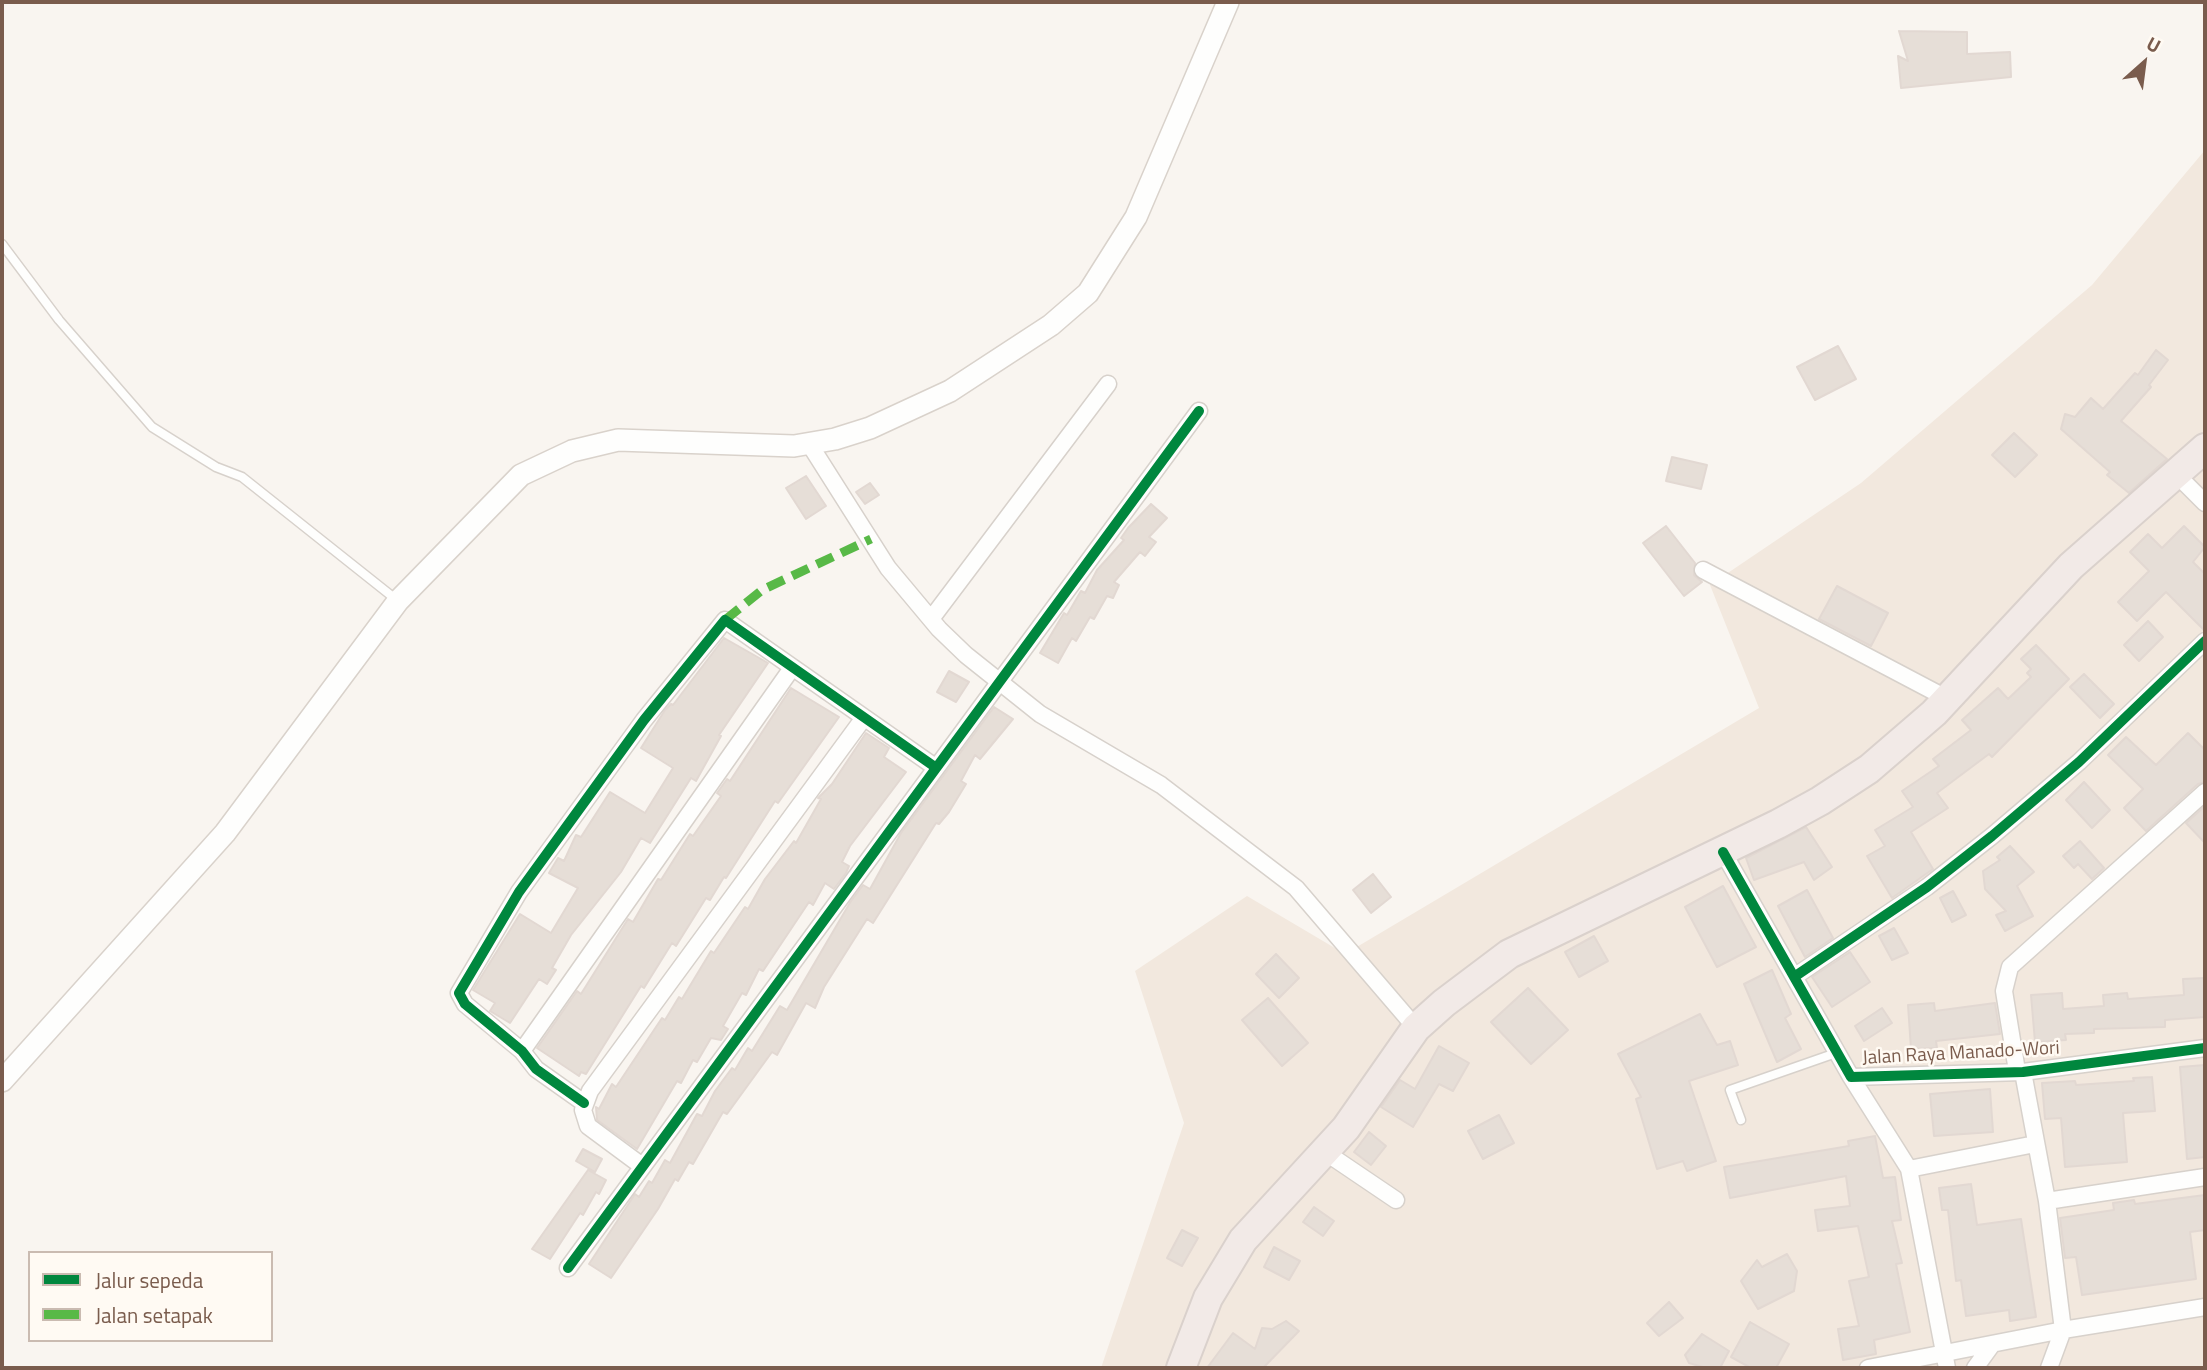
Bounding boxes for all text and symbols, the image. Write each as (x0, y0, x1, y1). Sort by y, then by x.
north arrow (2109, 28, 2179, 98)
text: U (2142, 28, 2166, 60)
street label: Jalan Raya Manado-Wori (1862, 1037, 2060, 1071)
legend (28, 1251, 273, 1342)
text: Jalur sepeda (95, 1264, 203, 1296)
text: Jalan setapak (95, 1299, 213, 1331)

